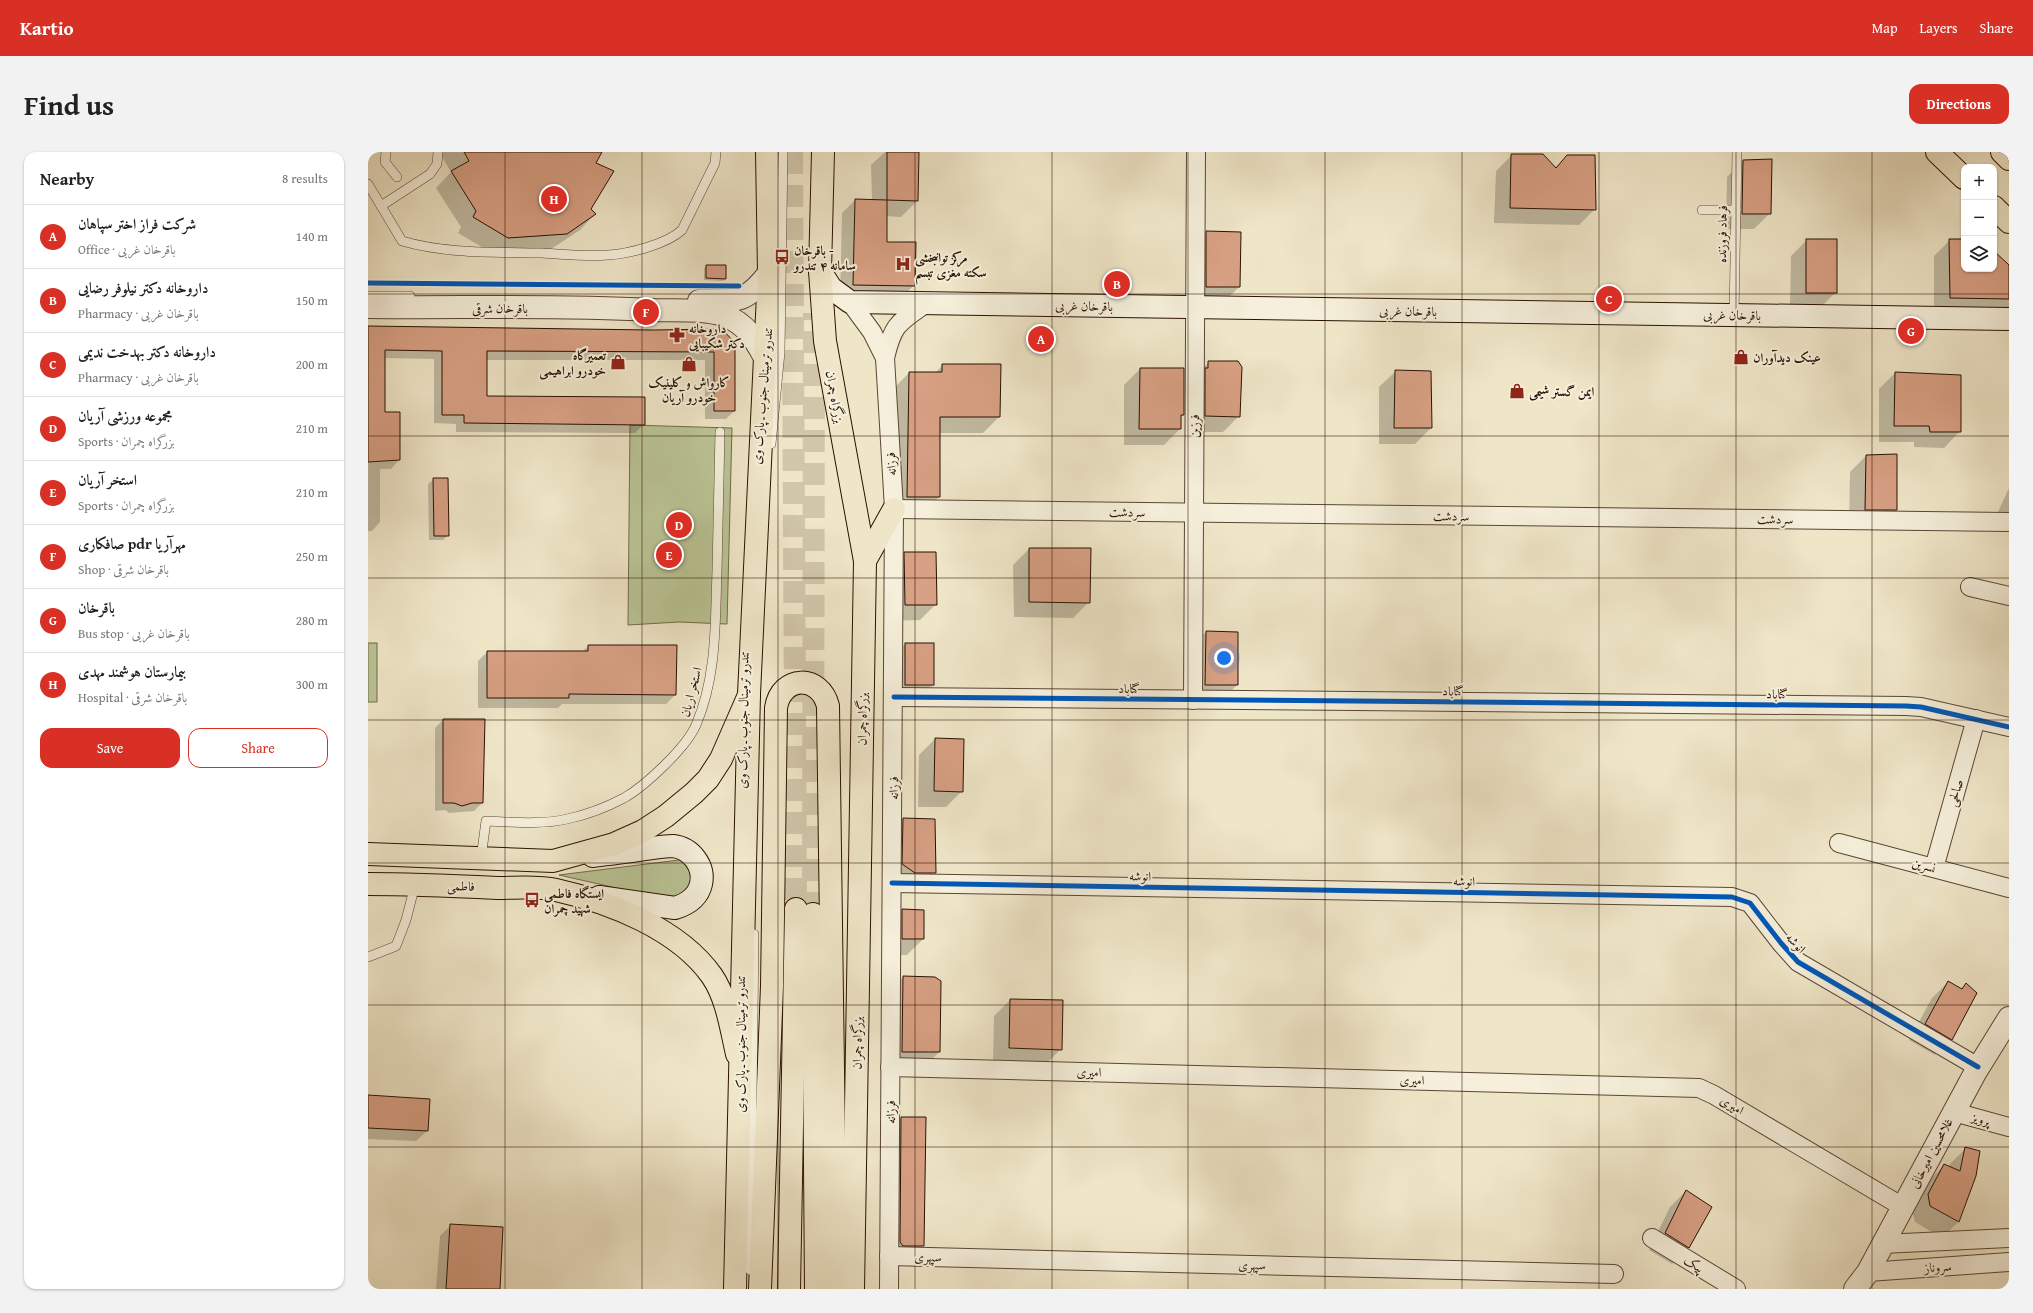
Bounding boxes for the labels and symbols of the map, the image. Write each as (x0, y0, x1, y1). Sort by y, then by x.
pin: H (541, 184, 567, 214)
street label: فرهاد فروزنده (1712, 205, 1732, 263)
place label: باقرخان - سامانه ۴ تندرو (792, 241, 856, 275)
bus stop icon: باقرخان - سامانه ۴ تندرو (773, 248, 791, 266)
place label: مرکز توانبخشی سکته مغزی تبسم (915, 248, 987, 286)
hospital icon: مرکز توانبخشی سکته مغزی تبسم (894, 255, 912, 273)
pin: B (1104, 269, 1130, 299)
pin: C (1596, 284, 1622, 314)
street label: باقرخان غربی (1055, 296, 1113, 316)
pin: F (633, 297, 659, 327)
street label: باقرخان شرقی (472, 299, 528, 318)
street label: باقرخان غربی (1379, 301, 1437, 321)
street label: باقرخان غربی (1703, 305, 1761, 325)
pin: G (1898, 316, 1924, 346)
place label: داروخانه دکتر شکیبایی (688, 319, 745, 353)
pin: A (1028, 324, 1054, 354)
pharmacy icon: داروخانه دکتر شکیبایی (668, 326, 686, 344)
street label: تندرو ترمینال جنوب ـ پارک وی (747, 327, 777, 465)
place label: تعمیرگاه خودرو ابراهیمی (539, 346, 607, 380)
shop icon: عینک دیدآوران (1732, 348, 1750, 366)
place label: عینک دیدآوران (1753, 348, 1821, 367)
shop icon: تعمیرگاه خودرو ابراهیمی (609, 353, 627, 371)
shop icon: کارواش و کلینیک خودرو آریان (680, 355, 698, 373)
street label: بزرگراه چمران (821, 369, 849, 426)
place label: کارواش و کلینیک خودرو آریان (648, 373, 730, 407)
shop icon: ایمن گستر شیمی (1508, 382, 1526, 400)
place label: ایمن گستر شیمی (1529, 382, 1595, 401)
street label: فرزین (1185, 414, 1204, 438)
street label: فرزانه (881, 452, 901, 476)
street label: سردشت (1109, 502, 1145, 522)
street label: سردشت (1433, 506, 1469, 526)
street label: سردشت (1757, 509, 1793, 529)
pin: D (666, 510, 692, 540)
pin: E (656, 540, 682, 570)
your location (1214, 648, 1234, 668)
street label: تندرو ترمینال جنوب ـ پارک وی (732, 651, 754, 789)
street label: استخر اریان (675, 665, 707, 719)
street label: گناباد (1118, 679, 1140, 698)
street label: گناباد (1442, 681, 1464, 701)
street label: گناباد (1766, 684, 1788, 704)
street label: بزرگراه چمران (852, 692, 872, 746)
street label: فرزانه (884, 776, 903, 800)
street label: صالحی (1942, 777, 1968, 809)
street label: نسرین (1910, 853, 1938, 877)
street label: انوشه (1129, 866, 1151, 886)
street label: انوشه (1453, 871, 1475, 891)
street label: فاطمی (447, 876, 475, 896)
place label: ایستگاه فاطمی شهید چمران (544, 884, 604, 918)
bus stop icon: ایستگاه فاطمی شهید چمران (523, 891, 541, 909)
street label: انوشه (1782, 928, 1811, 958)
street label: تندرو ترمینال جنوب ـ پارک وی (731, 975, 750, 1113)
street label: بزرگراه چمران (847, 1016, 867, 1070)
street label: امیری (1076, 1062, 1102, 1082)
street label: امیری (1399, 1070, 1425, 1090)
street label: امیری (1716, 1090, 1748, 1120)
street label: فرزانه (881, 1100, 900, 1124)
street label: پرویز (1967, 1107, 1994, 1131)
street label: غلامحسین امیرخانی (1904, 1114, 1958, 1192)
street label: سپهری (914, 1247, 942, 1267)
street label: پیک (1680, 1251, 1708, 1278)
street label: سپهری (1238, 1255, 1266, 1275)
street label: سروناز (1922, 1257, 1952, 1278)

